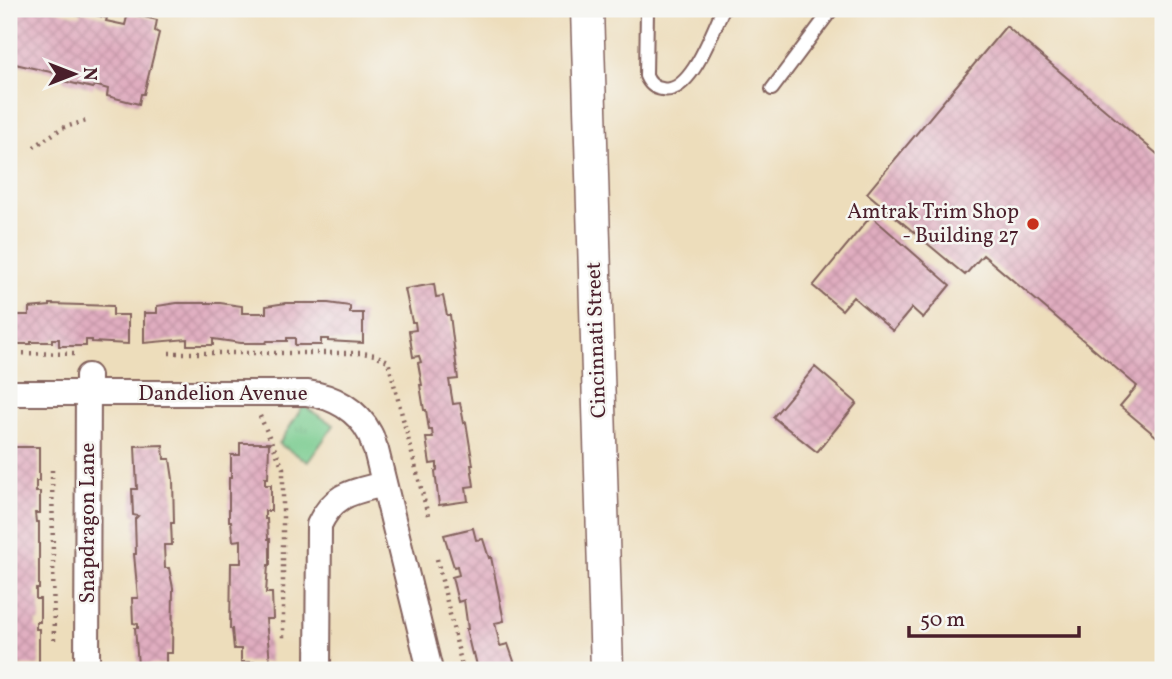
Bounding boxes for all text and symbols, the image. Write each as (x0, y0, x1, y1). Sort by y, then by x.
north arrow (38, 38, 108, 108)
text: N (76, 67, 102, 81)
place label: Amtrak Trim Shop - Building 27 (847, 198, 1019, 251)
marker: Amtrak Trim Shop - Building 27 (1025, 216, 1041, 232)
street label: Cincinnati Street (580, 261, 614, 419)
street label: Dandelion Avenue (138, 380, 308, 409)
street label: Snapdragon Lane (74, 442, 103, 604)
scale bar (909, 595, 1079, 639)
text: 50 m (920, 606, 965, 635)

